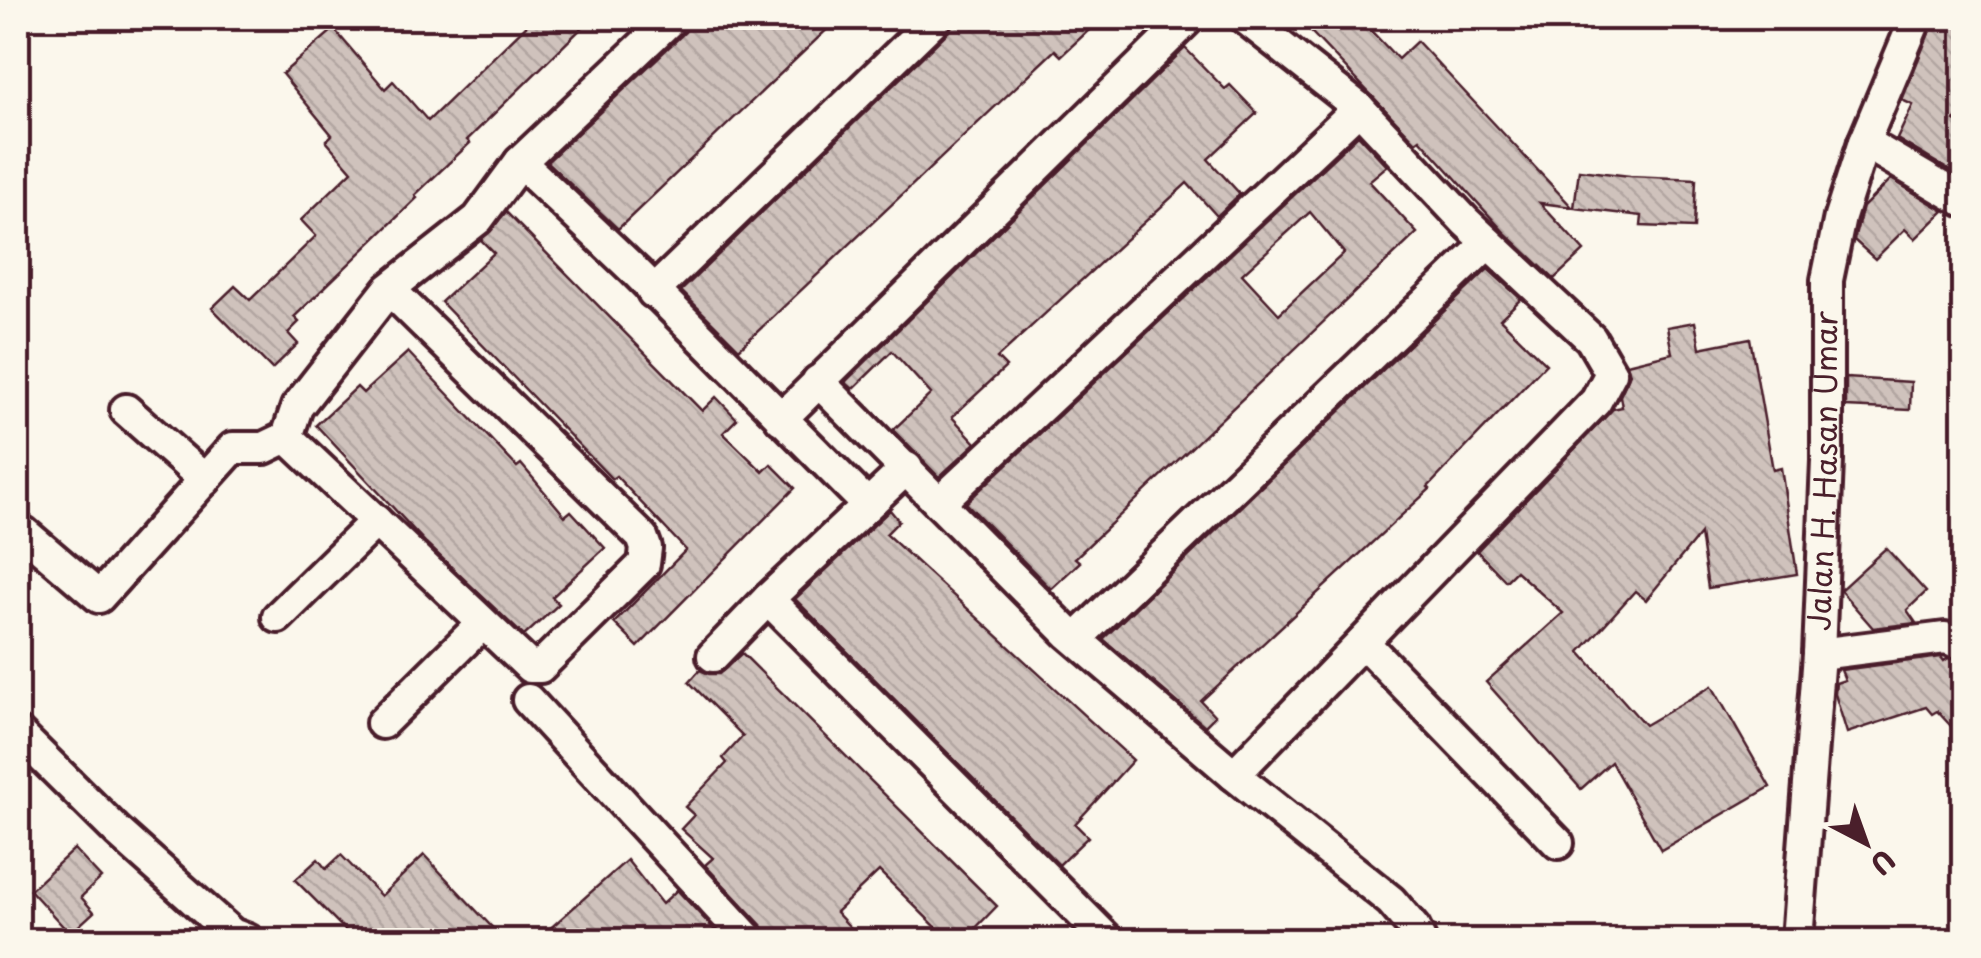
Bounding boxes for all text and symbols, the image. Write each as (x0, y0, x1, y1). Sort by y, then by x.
street label: Jalan H. Hasan Umar (1795, 311, 1847, 632)
north arrow (1816, 793, 1916, 893)
text: U (1861, 840, 1906, 886)

